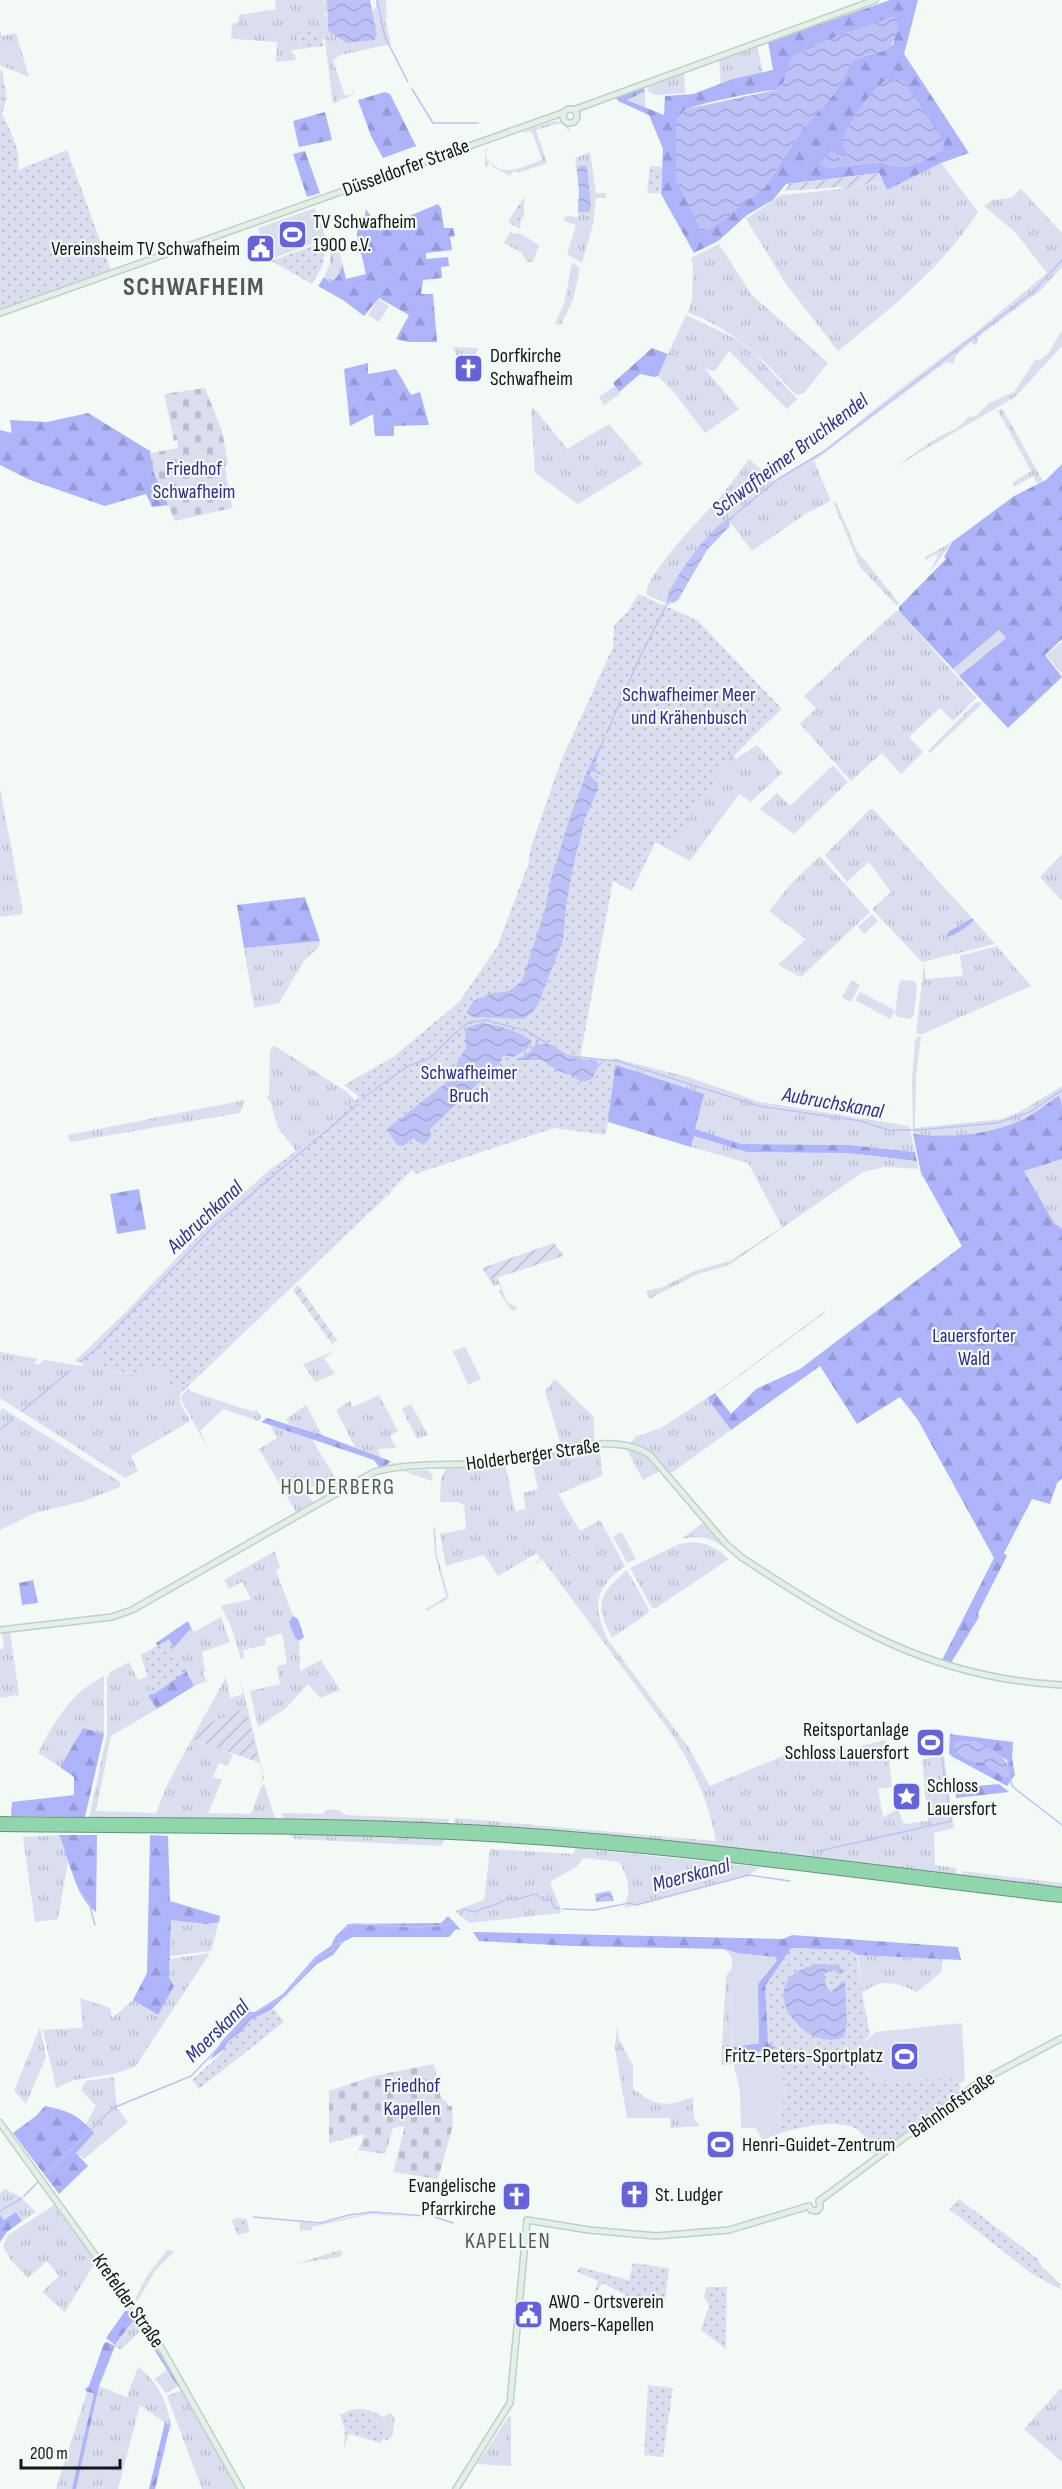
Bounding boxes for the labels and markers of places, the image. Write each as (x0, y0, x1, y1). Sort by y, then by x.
place label: TV Schwafheim 1900 e.V. (313, 210, 416, 257)
sports icon: TV Schwafheim 1900 e.V. (276, 218, 308, 250)
public building icon: Vereinsheim TV Schwafheim (245, 233, 277, 265)
place label: Vereinsheim TV Schwafheim (51, 237, 240, 261)
place label: Dorfkirche Schwafheim (490, 344, 573, 391)
church icon: Dorfkirche Schwafheim (453, 352, 485, 384)
place label: Reitsportanlage Schloss Lauersfort (785, 1718, 909, 1765)
sports icon: Reitsportanlage Schloss Lauersfort (914, 1726, 946, 1758)
place label: Schloss Lauersfort (927, 1774, 997, 1821)
place icon: Schloss Lauersfort (890, 1781, 922, 1813)
sports icon: Fritz-Peters-Sportplatz (888, 2040, 920, 2072)
place label: Fritz-Peters-Sportplatz (725, 2044, 883, 2068)
sports icon: Henri-Guidet-Zentrum (705, 2129, 737, 2161)
place label: Henri-Guidet-Zentrum (742, 2133, 895, 2157)
place label: Evangelische Pfarrkirche (408, 2174, 496, 2221)
church icon: St. Ludger (618, 2179, 650, 2211)
church icon: Evangelische Pfarrkirche (501, 2181, 533, 2213)
place label: St. Ludger (655, 2183, 723, 2207)
place label: AWO - Ortsverein Moers-Kapellen (548, 2290, 664, 2337)
public building icon: AWO - Ortsverein Moers-Kapellen (512, 2298, 544, 2330)

